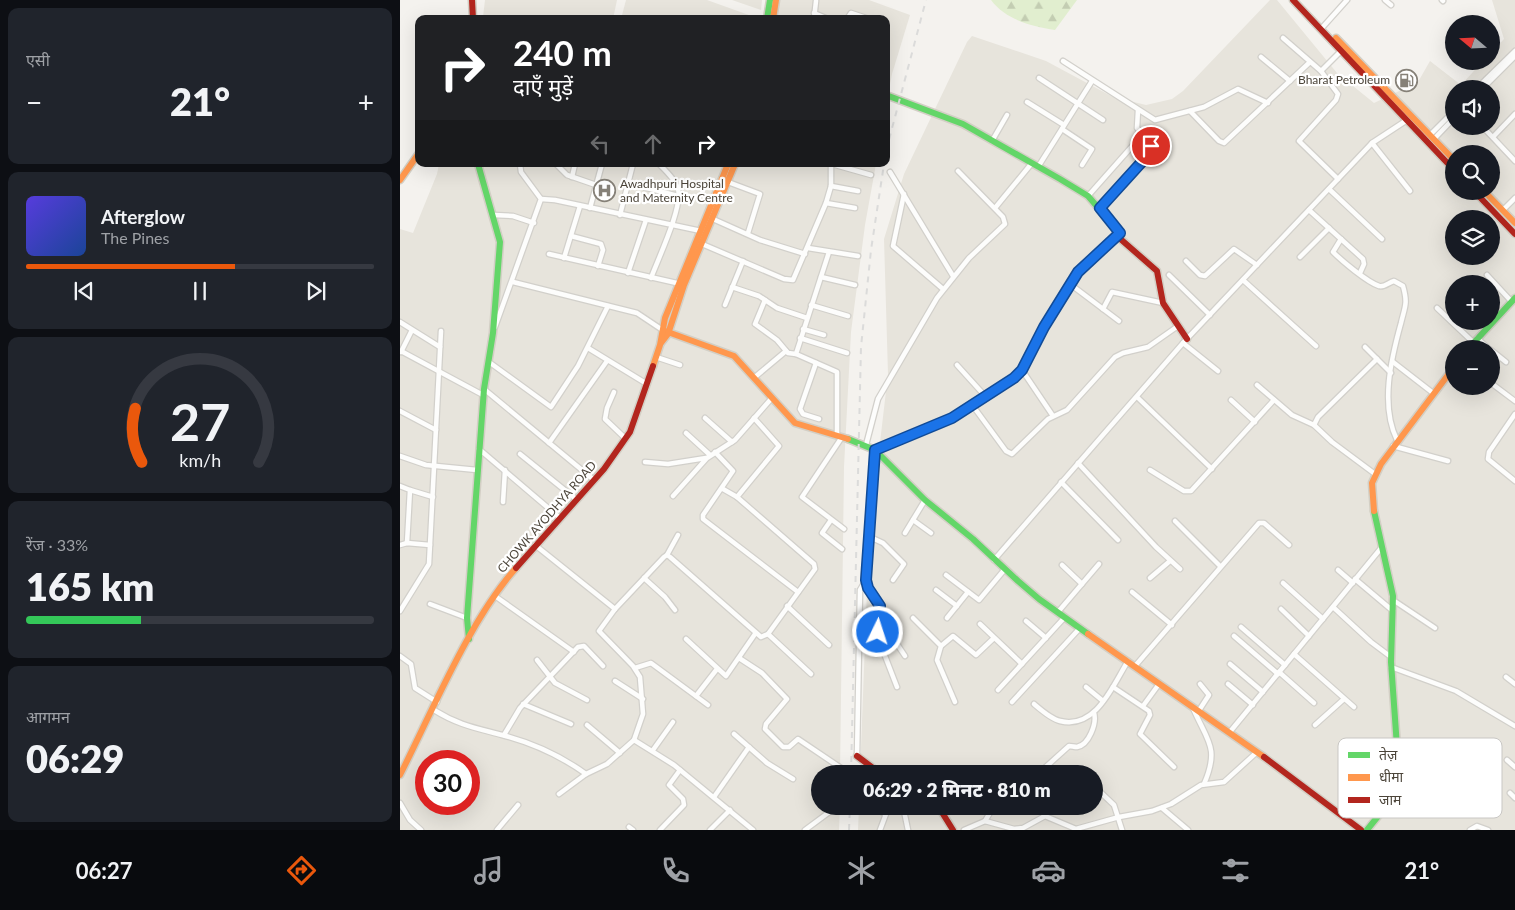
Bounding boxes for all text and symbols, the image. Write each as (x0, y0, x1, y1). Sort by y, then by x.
north arrow (1445, 15, 1500, 70)
map controls (1445, 15, 1500, 395)
text: 240 m (513, 31, 612, 73)
icon: right (430, 35, 495, 100)
text: एसी (26, 50, 50, 69)
fuel station icon: Bharat Petroleum (1394, 68, 1418, 92)
place label: Bharat Petroleum (1298, 72, 1390, 87)
text: दाएँ मुड़ें (513, 73, 573, 100)
text: 21° (170, 78, 230, 124)
button: sound (1445, 80, 1500, 135)
text: − (26, 85, 42, 119)
text: + (358, 85, 374, 119)
pin (1130, 125, 1172, 167)
icon: left (586, 130, 614, 158)
icon: ahead (639, 130, 667, 158)
icon: right (692, 130, 720, 158)
icon: arrive (1137, 132, 1165, 160)
button: search (1445, 145, 1500, 200)
place label: Awadhpuri Hospital and Maternity Centre (620, 176, 733, 205)
hospital icon: Awadhpuri Hospital and Maternity Centre (592, 179, 616, 203)
text: Afterglow (101, 205, 185, 228)
button: layers (1445, 210, 1500, 265)
text: The Pines (101, 228, 170, 247)
button: + (1445, 275, 1500, 330)
icon: previous (70, 277, 98, 305)
icon: pause (186, 277, 214, 305)
icon: next (302, 277, 330, 305)
button: − (1445, 340, 1500, 395)
text: 27 (170, 390, 230, 452)
text: km/h (179, 449, 221, 471)
street label: CHOWK AYODHYA ROAD (494, 458, 599, 576)
text: रेंज · 33% (26, 535, 88, 554)
text: 165 km (26, 563, 154, 609)
position arrow (851, 605, 903, 657)
text: आगमन (26, 707, 70, 726)
text: 06:29 (26, 735, 124, 781)
legend (1338, 738, 1502, 818)
text: तेज़ (1379, 746, 1398, 763)
speed limit sign: 30 (415, 750, 480, 815)
text: धीमा (1379, 768, 1404, 785)
text: 06:29 · 2 मिनट · 810 m (863, 778, 1051, 801)
text: जाम (1379, 791, 1402, 808)
icon: directions (284, 853, 319, 888)
icon: music (471, 853, 506, 888)
icon: phone (658, 853, 693, 888)
icon: climate (844, 853, 879, 888)
icon: car (1031, 853, 1066, 888)
icon: filters (1218, 853, 1253, 888)
text: 06:27 (76, 857, 133, 884)
text: 21° (1404, 857, 1439, 884)

